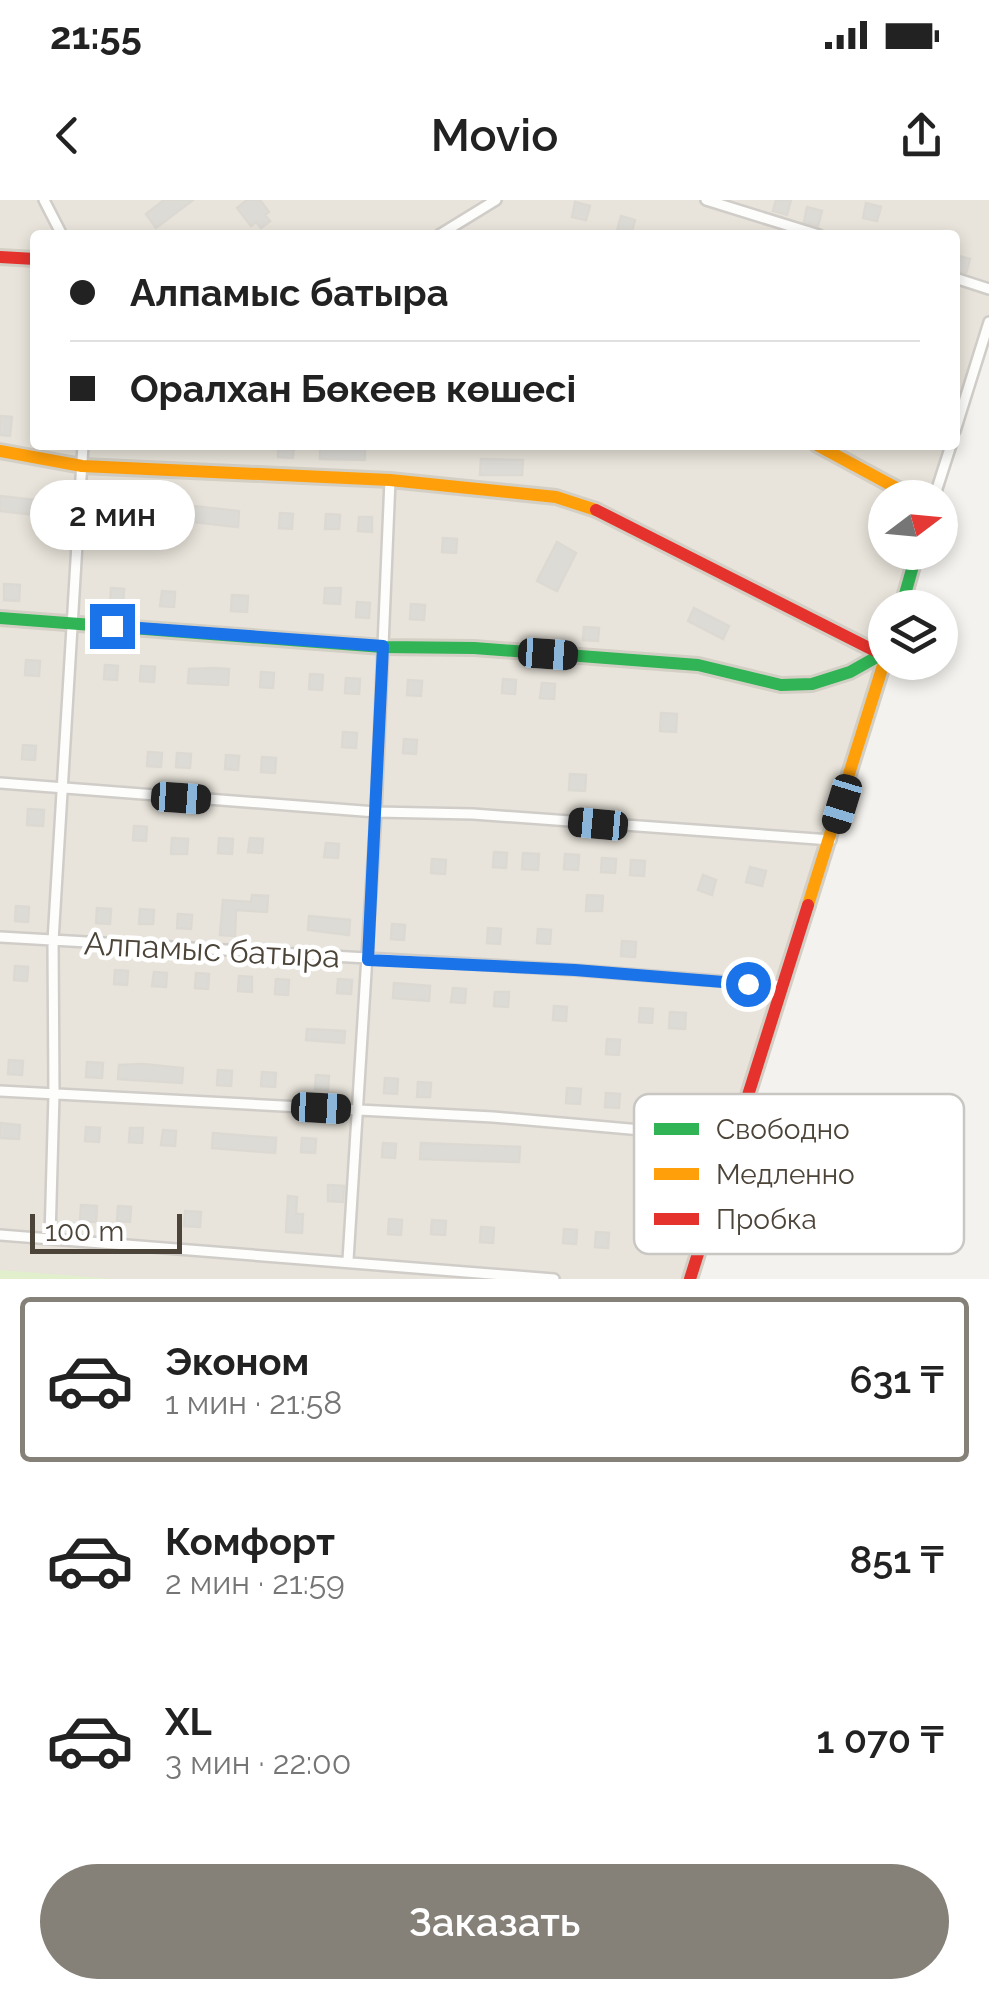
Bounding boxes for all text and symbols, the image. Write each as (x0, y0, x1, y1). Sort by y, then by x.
text: 21:55 (50, 13, 142, 58)
icon: back (40, 108, 95, 163)
icon: share (894, 108, 949, 163)
text: Movio (431, 109, 558, 162)
text: Алпамыс батыра (130, 270, 448, 315)
text: Оралхан Бөкеев көшесі (130, 366, 576, 411)
north arrow (868, 480, 958, 570)
map controls (868, 480, 958, 680)
callout: 2 мин (29, 481, 194, 551)
text: 2 мин (69, 496, 156, 533)
button: layers (868, 590, 958, 680)
route end (90, 604, 135, 649)
car (517, 637, 579, 671)
car (819, 771, 865, 837)
car (150, 781, 212, 815)
car (567, 806, 629, 842)
street label: Алпамыс батыра (83, 924, 341, 975)
route start (726, 962, 771, 1007)
car (290, 1091, 352, 1125)
legend (634, 1094, 964, 1254)
text: Свободно (716, 1113, 850, 1146)
text: Медленно (716, 1158, 855, 1191)
text: Пробка (716, 1203, 817, 1236)
scale bar (30, 1209, 182, 1254)
text: 100 m (45, 1215, 124, 1248)
icon: car (45, 1335, 135, 1425)
text: Эконом (165, 1339, 309, 1384)
text: 631 ₸ (849, 1357, 944, 1402)
text: 1 мин · 21:58 (165, 1384, 342, 1421)
icon: car (45, 1515, 135, 1605)
text: Комфорт (165, 1519, 335, 1564)
text: 851 ₸ (850, 1537, 944, 1582)
text: 2 мин · 21:59 (165, 1564, 345, 1601)
icon: car (45, 1695, 135, 1785)
text: XL (165, 1699, 212, 1744)
text: 1 070 ₸ (816, 1717, 944, 1762)
text: 3 мин · 22:00 (165, 1744, 351, 1781)
button: Заказать (40, 1864, 949, 1979)

